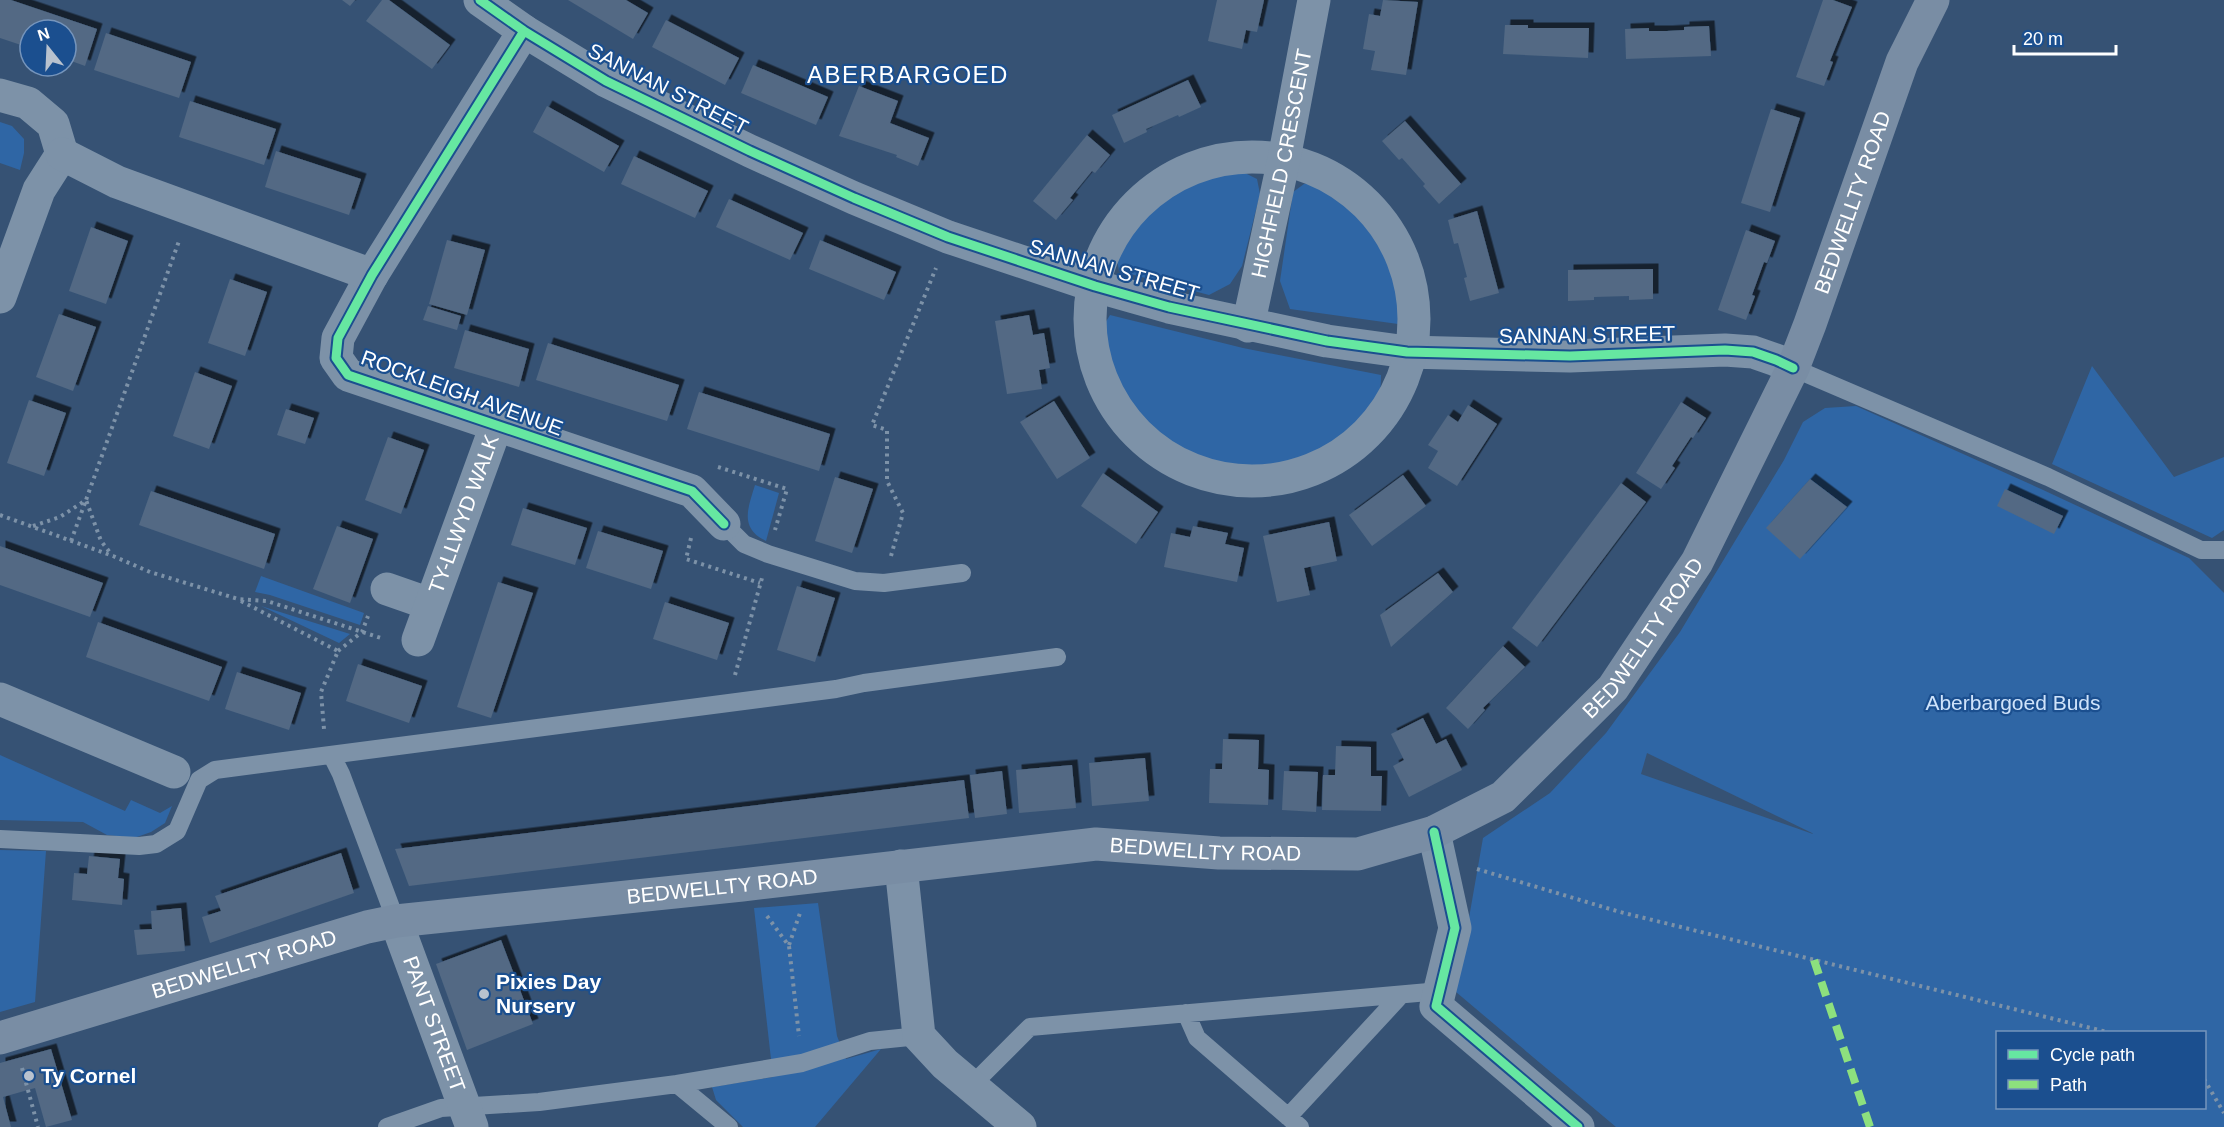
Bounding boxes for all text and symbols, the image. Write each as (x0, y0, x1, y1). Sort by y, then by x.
north arrow (18, 18, 78, 78)
scale bar (2014, 18, 2116, 56)
text: N (35, 24, 52, 44)
text: 20 m (2023, 29, 2063, 49)
street label: SANNAN STREET (585, 38, 752, 139)
street label: HIGHFIELD CRESCENT (1247, 47, 1316, 280)
district label: ABERBARGOED (807, 61, 1009, 88)
street label: BEDWELLTY ROAD (1810, 108, 1895, 296)
street label: SANNAN STREET (1026, 234, 1202, 305)
street label: SANNAN STREET (1499, 321, 1675, 348)
street label: ROCKLEIGH AVENUE (358, 345, 566, 440)
street label: TY-LLWYD WALK (424, 431, 503, 596)
street label: BEDWELLTY ROAD (1578, 553, 1708, 722)
park label: Aberbargoed Buds (1925, 691, 2101, 714)
street label: BEDWELLTY ROAD (1109, 833, 1301, 865)
street label: BEDWELLTY ROAD (626, 864, 819, 908)
street label: BEDWELLTY ROAD (149, 925, 339, 1002)
street label: PANT STREET (399, 953, 470, 1095)
place label: Pixies Day Nursery (496, 970, 601, 1017)
marker: Pixies Day Nursery (477, 987, 491, 1001)
legend (1996, 1031, 2206, 1109)
text: Cycle path (2050, 1045, 2135, 1065)
place label: Ty Cornel (41, 1064, 136, 1087)
marker: Ty Cornel (22, 1069, 36, 1083)
text: Path (2050, 1075, 2087, 1095)

